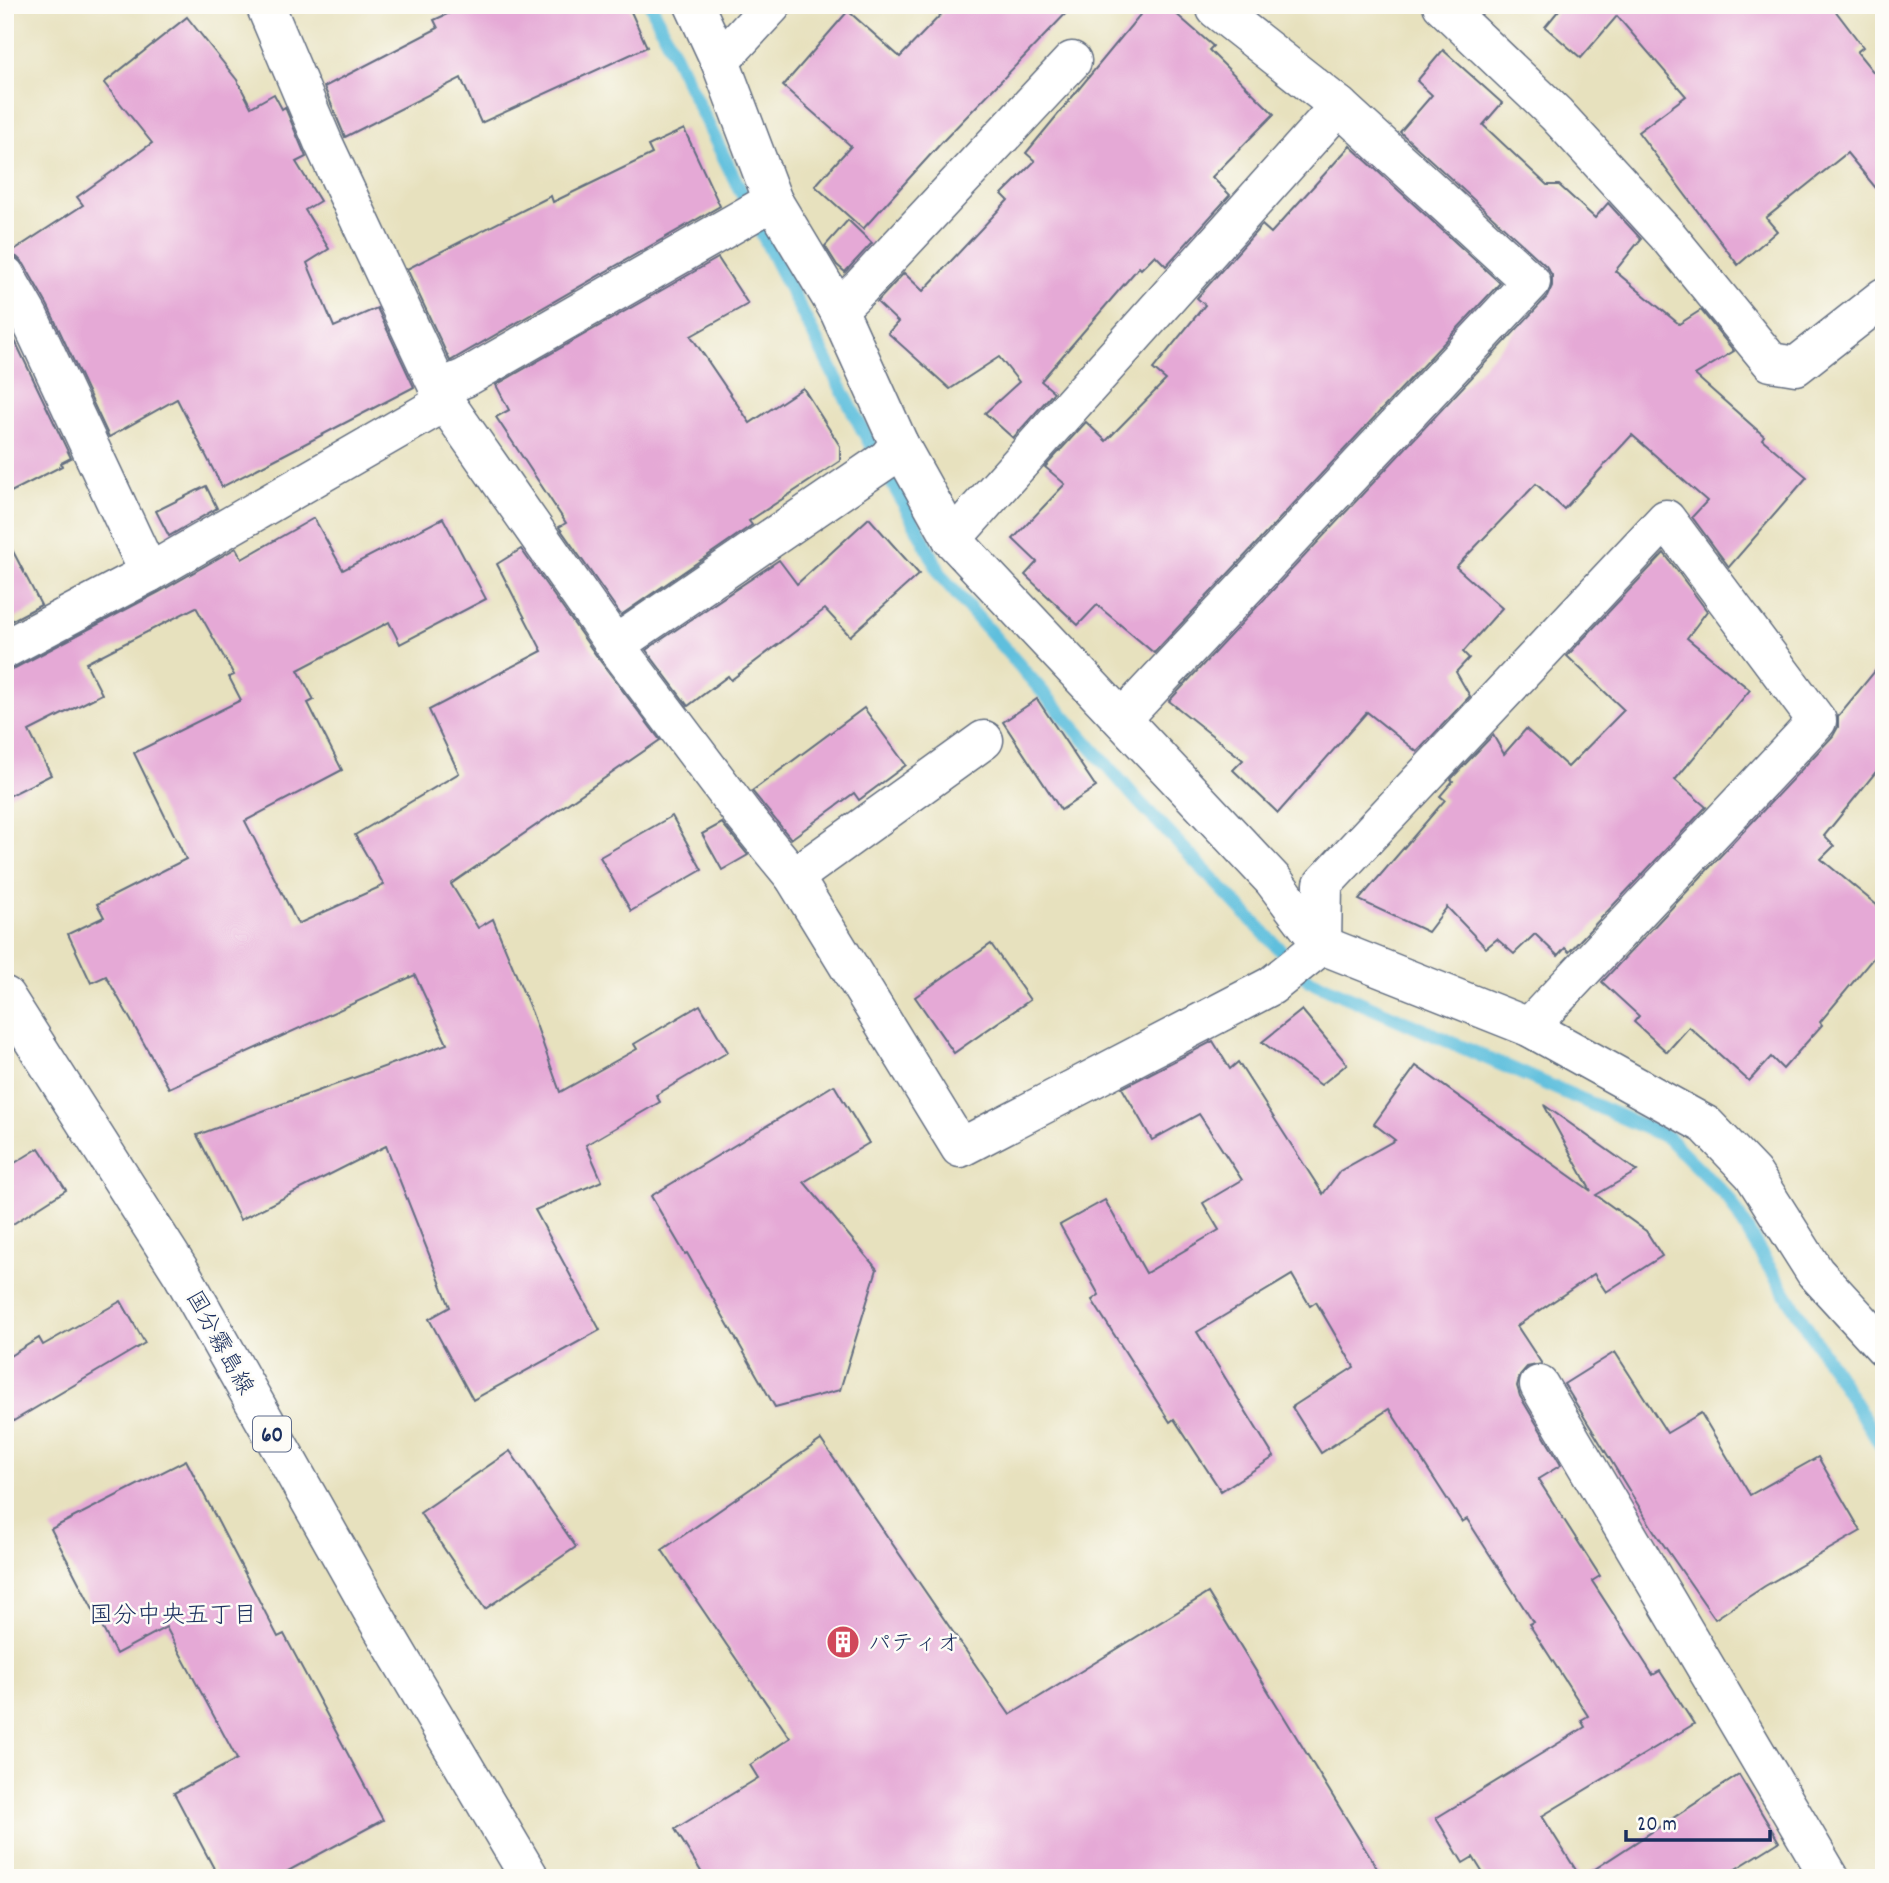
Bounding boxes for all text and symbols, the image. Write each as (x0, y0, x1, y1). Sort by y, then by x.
street label: 国分霧島線 (176, 1285, 260, 1402)
road number: 60 (253, 1416, 291, 1452)
district label: 国分中央五丁目 (89, 1600, 257, 1634)
building icon: パティオ (824, 1623, 862, 1661)
place label: パティオ (868, 1629, 960, 1662)
scale bar (1626, 1799, 1770, 1843)
text: 20 m (1637, 1811, 1677, 1841)

